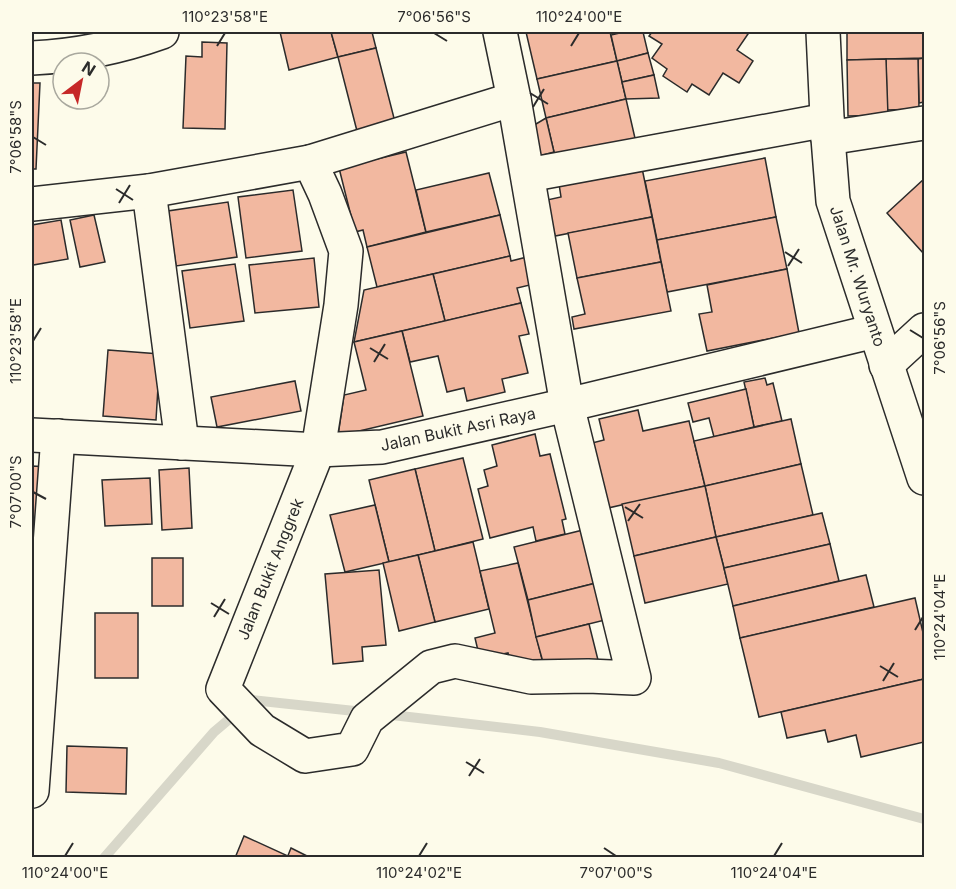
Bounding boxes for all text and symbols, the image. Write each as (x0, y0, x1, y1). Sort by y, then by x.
text: 110°23'58"E (182, 7, 268, 26)
text: 7°06'56"S (397, 7, 471, 26)
text: 110°24'00"E (536, 7, 622, 26)
north arrow (51, 51, 111, 111)
text: N (78, 57, 99, 80)
text: 7°06'58"S (6, 100, 25, 174)
street label: Jalan Mr. Wuryanto (826, 203, 890, 349)
text: 110°23'58"E (6, 298, 25, 384)
text: 7°06'56"S (930, 301, 949, 375)
street label: Jalan Bukit Asri Raya (379, 403, 537, 455)
text: 7°07'00"S (6, 455, 25, 529)
street label: Jalan Bukit Anggrek (232, 495, 308, 643)
text: 110°24'04"E (930, 574, 949, 660)
text: 110°24'00"E (22, 863, 108, 882)
text: 110°24'02"E (376, 863, 462, 882)
text: 7°07'00"S (579, 863, 653, 882)
text: 110°24'04"E (731, 863, 817, 882)

